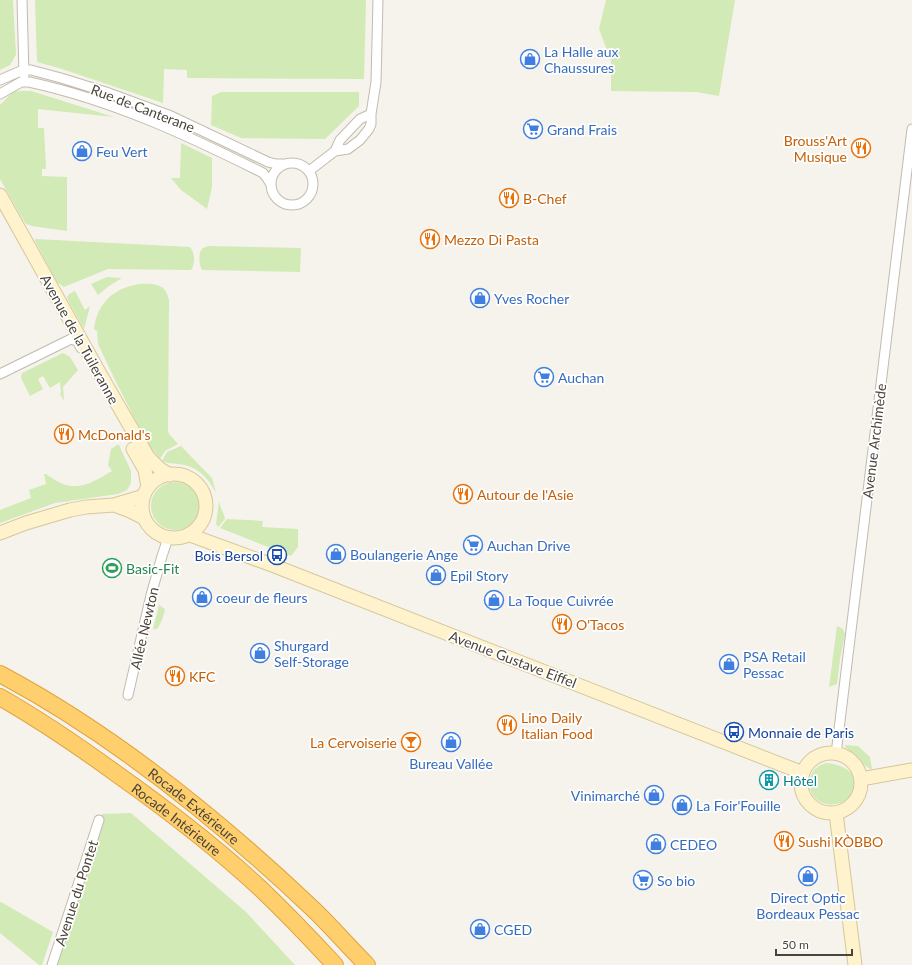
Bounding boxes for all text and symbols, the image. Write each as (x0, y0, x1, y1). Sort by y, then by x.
place label: La Halle aux Chaussures (544, 43, 619, 76)
shop icon: La Halle aux Chaussures (519, 48, 541, 70)
street label: Rue de Canterane (89, 80, 197, 136)
supermarket icon: Grand Frais (522, 118, 544, 140)
place label: Grand Frais (547, 121, 617, 138)
place label: Brouss'Art Musique (784, 132, 847, 165)
restaurant icon: Brouss'Art Musique (850, 137, 872, 159)
shop icon: Feu Vert (71, 140, 93, 162)
place label: Feu Vert (96, 143, 148, 160)
restaurant icon: B-Chef (498, 187, 520, 209)
place label: B-Chef (523, 190, 567, 207)
restaurant icon: Mezzo Di Pasta (419, 228, 441, 250)
place label: Mezzo Di Pasta (444, 231, 539, 248)
street label: Avenue de la Tuileranne (37, 271, 123, 407)
shop icon: Yves Rocher (469, 287, 491, 309)
place label: Yves Rocher (494, 290, 569, 307)
supermarket icon: Auchan (533, 366, 555, 388)
place label: Auchan (558, 369, 604, 386)
street label: Avenue Archimède (859, 383, 889, 499)
restaurant icon: McDonald's (53, 423, 75, 445)
place label: McDonald's (78, 426, 151, 443)
restaurant icon: Autour de l'Asie (452, 483, 474, 505)
place label: Autour de l'Asie (477, 486, 574, 503)
supermarket icon: Auchan Drive (462, 534, 484, 556)
place label: Auchan Drive (487, 537, 570, 554)
shop icon: Boulangerie Ange (325, 543, 347, 565)
bus stop icon: Bois Bersol (266, 544, 288, 566)
place label: Boulangerie Ange (350, 546, 458, 563)
place label: Bois Bersol (194, 547, 263, 564)
sports icon: Basic-Fit (101, 557, 123, 579)
place label: Basic-Fit (126, 560, 179, 577)
shop icon: Epil Story (425, 564, 447, 586)
place label: Epil Story (450, 567, 509, 584)
street label: Allée Newton (126, 585, 162, 671)
shop icon: coeur de fleurs (191, 586, 213, 608)
place label: coeur de fleurs (216, 589, 307, 606)
shop icon: La Toque Cuivrée (483, 589, 505, 611)
place label: La Toque Cuivrée (508, 592, 614, 609)
restaurant icon: O'Tacos (551, 613, 573, 635)
place label: O'Tacos (576, 616, 624, 633)
street label: Avenue Gustave Eiffel (447, 627, 579, 691)
place label: Shurgard Self-Storage (274, 637, 349, 670)
shop icon: Shurgard Self-Storage (249, 642, 271, 664)
place label: PSA Retail Pessac (743, 648, 806, 681)
shop icon: PSA Retail Pessac (718, 653, 740, 675)
restaurant icon: KFC (164, 665, 186, 687)
place label: KFC (189, 668, 216, 685)
place label: Lino Daily Italian Food (521, 709, 593, 742)
restaurant icon: Lino Daily Italian Food (496, 714, 518, 736)
bus stop icon: Monnaie de Paris (723, 721, 745, 743)
place label: Monnaie de Paris (748, 724, 854, 741)
bar icon: La Cervoiserie (400, 731, 422, 753)
shop icon: Bureau Vallée (440, 731, 462, 753)
place label: La Cervoiserie (310, 734, 397, 751)
place label: Bureau Vallée (409, 755, 493, 772)
street label: Rocade Extérieure (145, 764, 243, 847)
building icon: Hôtel (758, 769, 780, 791)
place label: Hôtel (783, 772, 817, 789)
street label: Rocade Intérieure (129, 779, 225, 859)
shop icon: Vinimarché (643, 784, 665, 806)
place label: Vinimarché (571, 787, 640, 804)
shop icon: La Foir'Fouille (671, 794, 693, 816)
place label: La Foir'Fouille (696, 797, 781, 814)
restaurant icon: Sushi KÒBBO (773, 830, 795, 852)
shop icon: CEDEO (645, 833, 667, 855)
place label: Sushi KÒBBO (798, 833, 883, 850)
place label: CEDEO (670, 836, 717, 853)
street label: Avenue du Pontet (51, 838, 101, 948)
shop icon: Direct Optic Bordeaux Pessac (797, 865, 819, 887)
supermarket icon: So bio (632, 869, 654, 891)
place label: So bio (657, 872, 695, 889)
place label: Direct Optic Bordeaux Pessac (756, 889, 860, 922)
shop icon: CGED (469, 918, 491, 940)
place label: CGED (494, 921, 532, 938)
scale bar (776, 931, 852, 957)
text: 50 m (782, 937, 809, 952)

